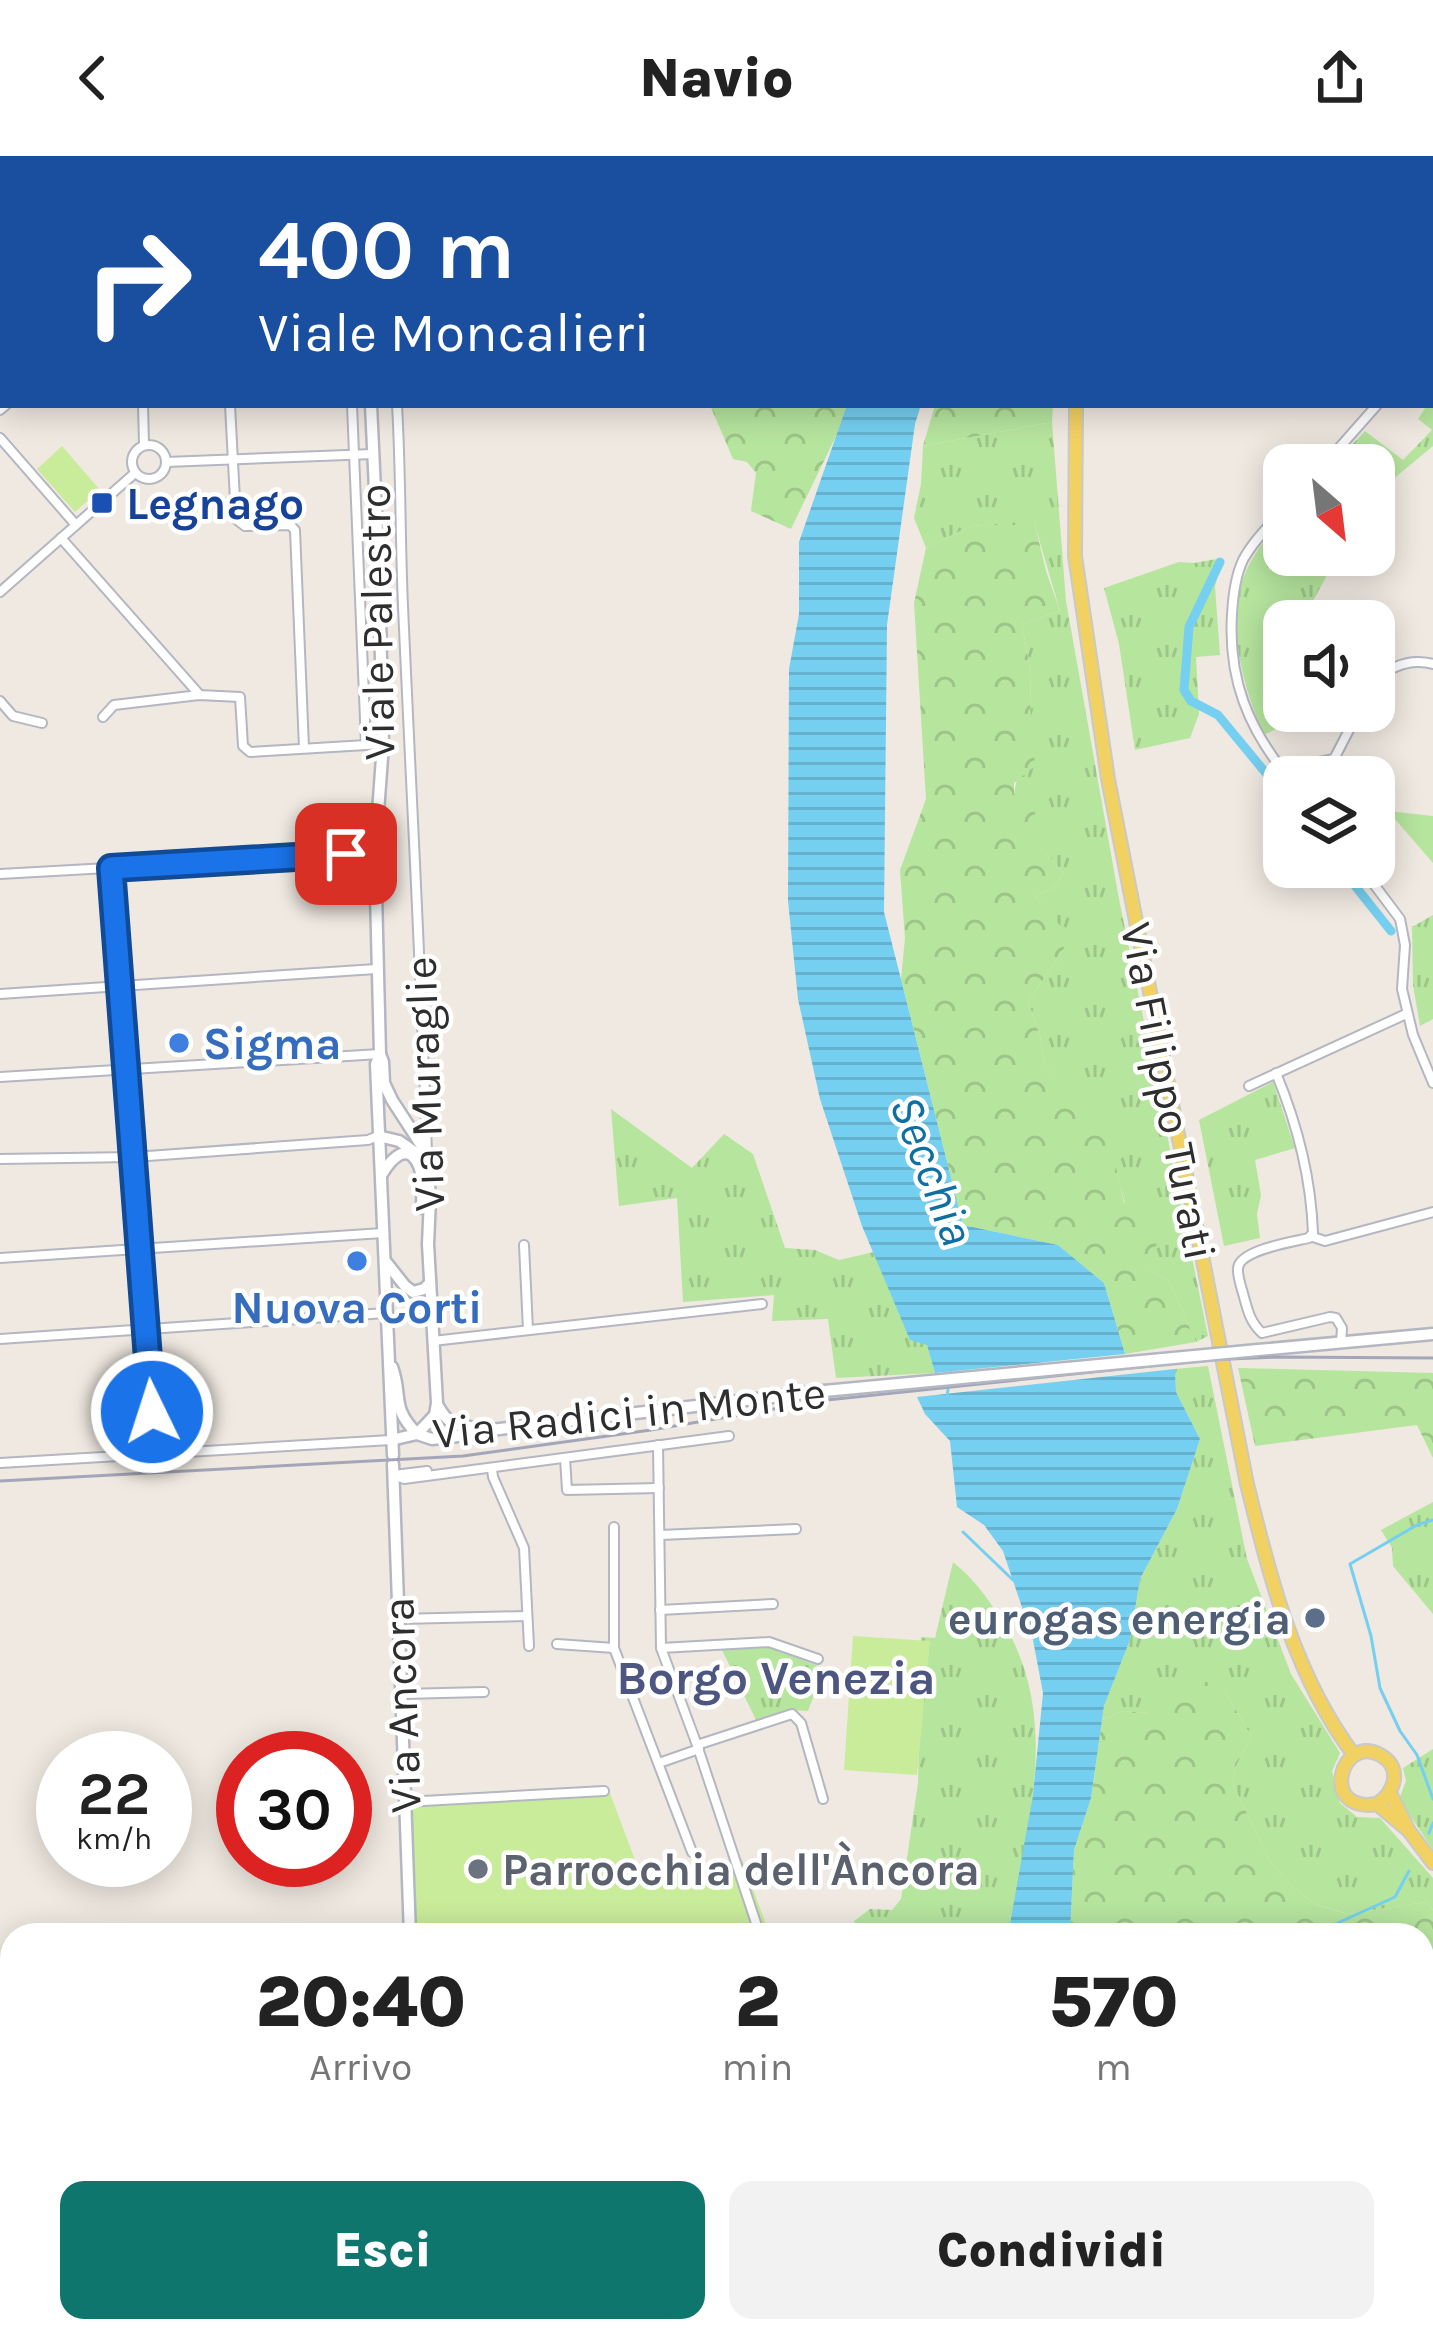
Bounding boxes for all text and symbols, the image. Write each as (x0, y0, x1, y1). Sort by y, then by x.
icon: back (60, 45, 126, 111)
icon: share (1307, 45, 1373, 111)
text: Navio (639, 46, 794, 110)
text: 400 m (258, 201, 515, 299)
icon: right (60, 204, 216, 360)
text: Viale Moncalieri (258, 301, 650, 365)
north arrow (1263, 444, 1395, 576)
map controls (1263, 444, 1395, 888)
place label: Legnago (126, 478, 304, 531)
street label: Viale Palestro (349, 483, 405, 761)
marker: Legnago (89, 490, 115, 516)
button: sound (1263, 600, 1395, 732)
button: layers (1263, 756, 1395, 888)
pin (295, 803, 397, 905)
icon: arrive (313, 821, 379, 887)
street label: Via Filippo Turati (1110, 918, 1226, 1265)
street label: Via Muraglie (395, 956, 456, 1212)
place label: Sigma (203, 1018, 342, 1071)
marker: Sigma (166, 1030, 192, 1056)
water label: Secchia (878, 1088, 986, 1253)
marker: Nuova Corti (344, 1248, 370, 1274)
place label: Nuova Corti (231, 1282, 483, 1334)
position arrow (89, 1349, 215, 1475)
street label: Via Radici in Monte (430, 1366, 828, 1459)
place label: eurogas energia (948, 1593, 1291, 1646)
street label: Via Ancora (372, 1596, 432, 1814)
marker: eurogas energia (1302, 1605, 1328, 1631)
district label: Borgo Venezia (616, 1650, 936, 1706)
speed limit sign: 30 (216, 1731, 372, 1887)
text: 22 (78, 1759, 150, 1829)
text: km/h (76, 1821, 152, 1857)
place label: Parrocchia dell'Àncora (502, 1840, 980, 1896)
marker: Parrocchia dell'Àncora (465, 1856, 491, 1882)
text: 20:40 (256, 1960, 466, 2044)
text: 2 (735, 1960, 780, 2044)
text: 570 (1049, 1960, 1178, 2044)
text: Arrivo (309, 2044, 412, 2090)
text: min (722, 2044, 793, 2090)
text: m (1095, 2044, 1132, 2090)
button: Esci (60, 2181, 705, 2319)
button: Condividi (729, 2181, 1374, 2319)

